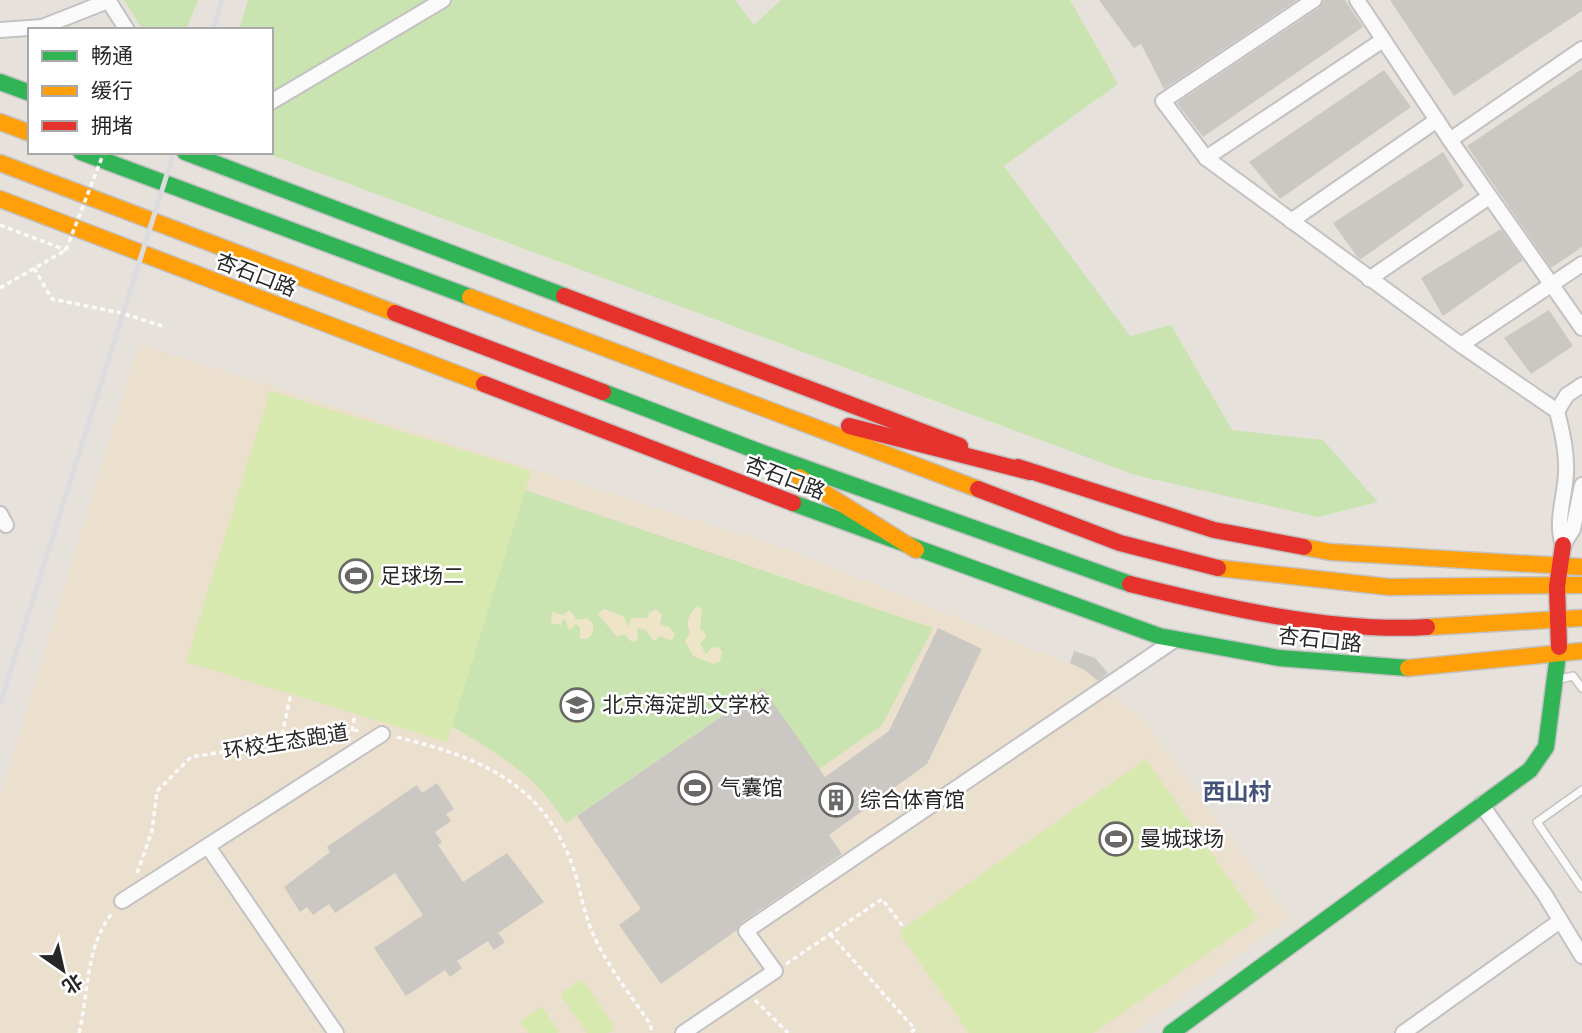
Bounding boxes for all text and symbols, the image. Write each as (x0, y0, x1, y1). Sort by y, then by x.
legend (28, 28, 273, 154)
text: 畅通 (91, 42, 133, 67)
text: 缓行 (91, 77, 133, 102)
text: 拥堵 (91, 112, 133, 137)
street label: 杏石口路 (213, 247, 300, 300)
street label: 杏石口路 (742, 450, 829, 503)
sports icon: 足球场二 (337, 557, 375, 595)
place label: 足球场二 (380, 562, 464, 587)
street label: 杏石口路 (1277, 622, 1363, 655)
school or university icon: 北京海淀凯文学校 (558, 686, 596, 724)
place label: 北京海淀凯文学校 (602, 691, 770, 716)
street label: 环校生态跑道 (222, 718, 350, 763)
sports icon: 气囊馆 (676, 769, 714, 807)
place label: 气囊馆 (720, 774, 783, 799)
district label: 西山村 (1203, 777, 1272, 805)
building icon: 综合体育馆 (817, 781, 855, 819)
place label: 综合体育馆 (860, 786, 965, 811)
sports icon: 曼城球场 (1097, 820, 1135, 858)
place label: 曼城球场 (1140, 825, 1224, 850)
north arrow (28, 935, 98, 1005)
text: 北 (58, 970, 87, 999)

